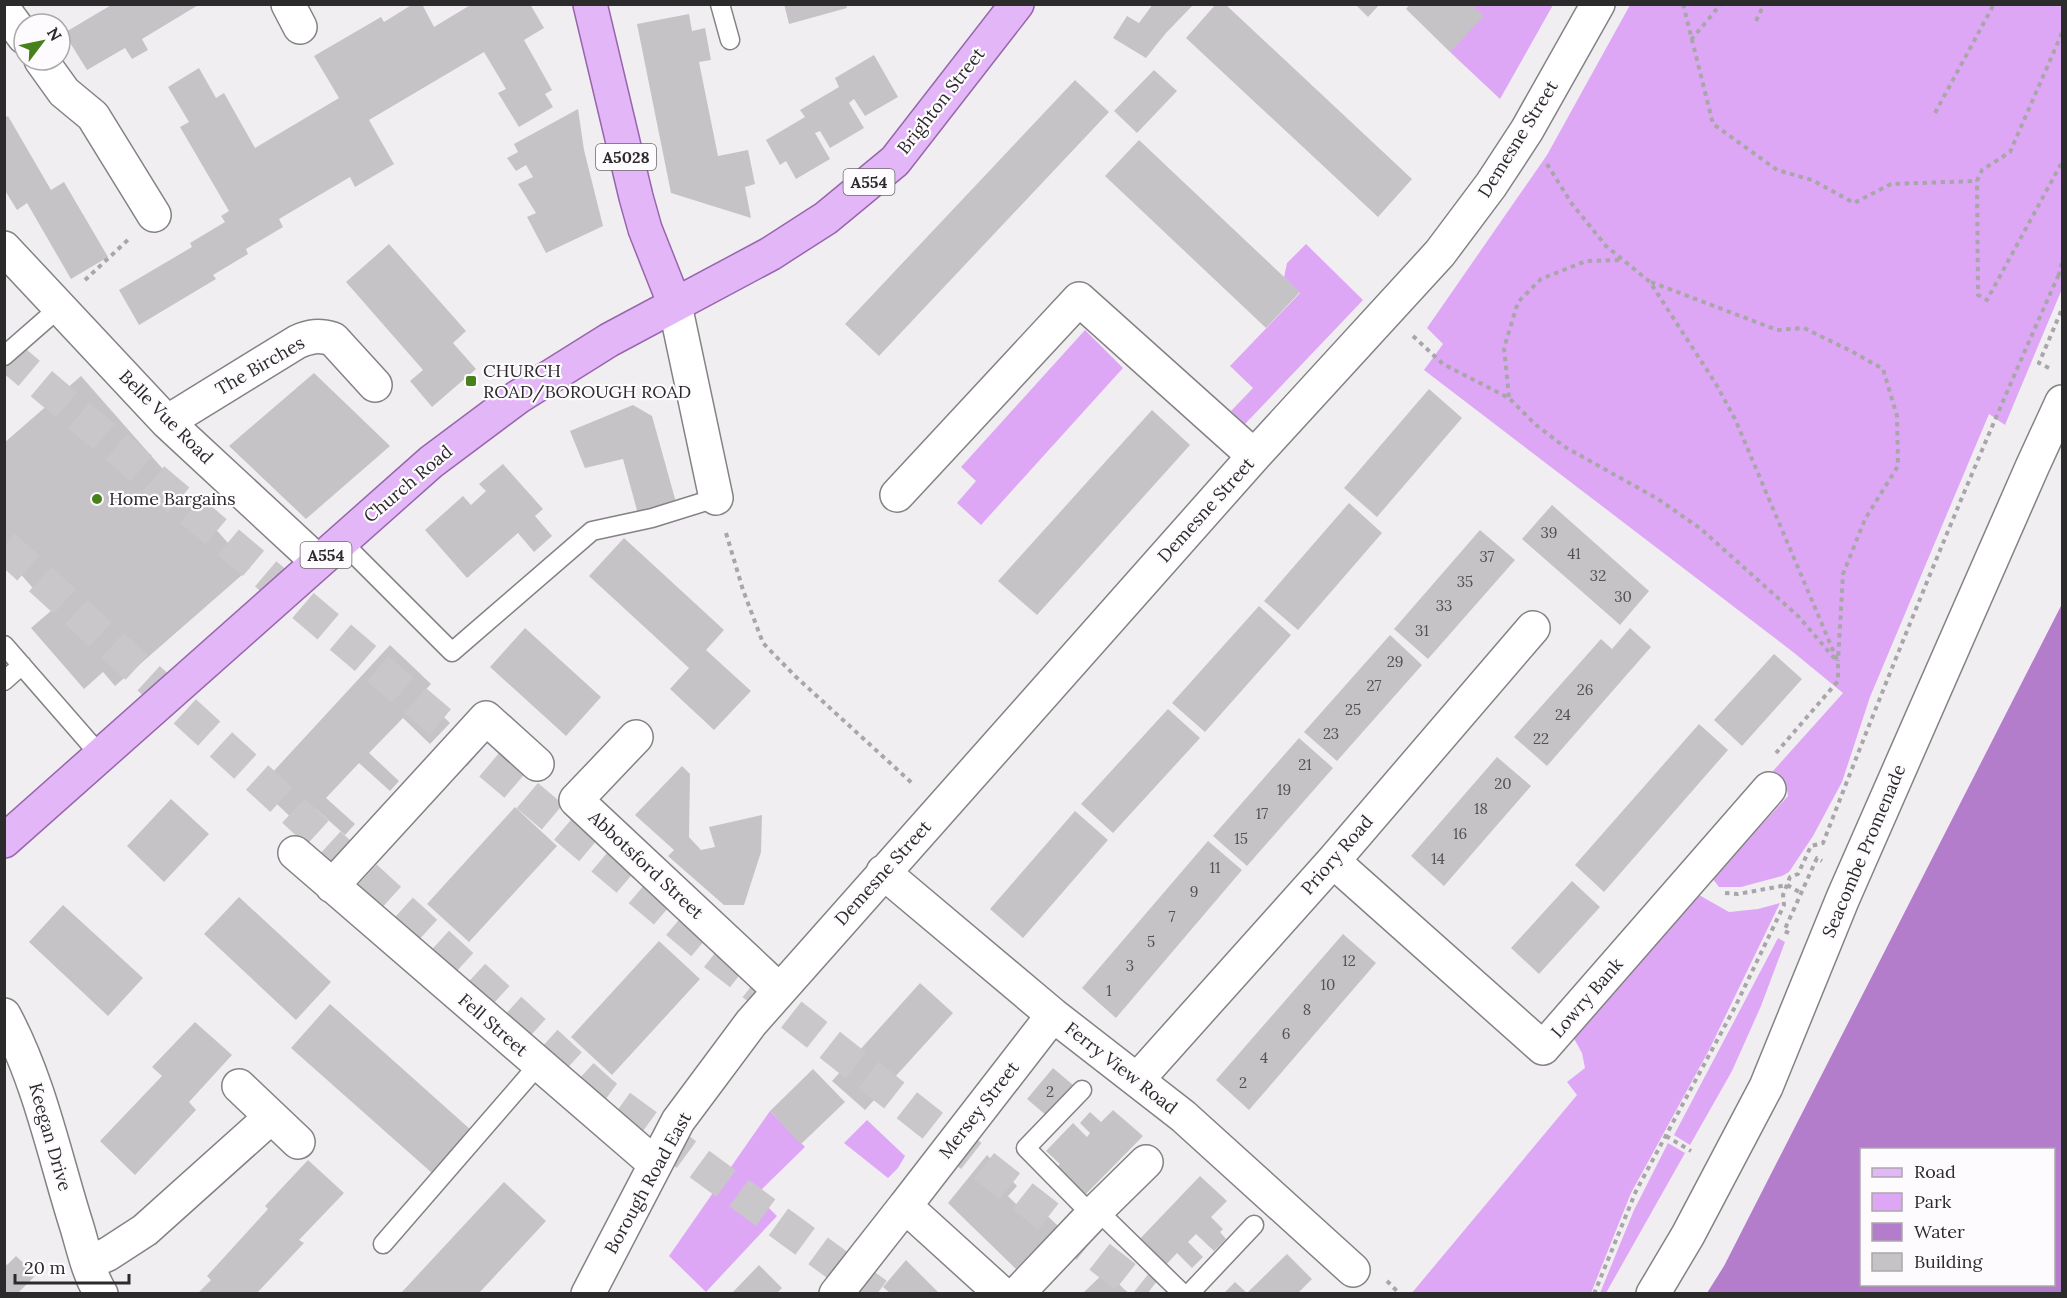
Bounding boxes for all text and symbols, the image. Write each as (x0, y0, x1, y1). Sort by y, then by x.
north arrow (12, 12, 72, 72)
text: N (43, 24, 66, 45)
street label: Brighton Street (892, 43, 989, 159)
street label: Demesne Street (1472, 76, 1563, 202)
road number: A5028 (596, 144, 656, 170)
road number: A554 (844, 169, 894, 195)
street label: The Birches (211, 331, 308, 400)
place label: CHURCH ROAD/BOROUGH ROAD (483, 359, 691, 403)
street label: Belle Vue Road (114, 365, 218, 469)
marker: CHURCH ROAD/BOROUGH ROAD (464, 374, 478, 388)
street label: Church Road (359, 440, 457, 527)
street label: Demesne Street (1152, 452, 1259, 567)
place label: Home Bargains (109, 487, 236, 510)
marker: Home Bargains (90, 492, 104, 506)
house number: 39 (1540, 523, 1558, 542)
road number: A554 (300, 542, 352, 568)
house number: 41 (1567, 544, 1581, 563)
house number: 37 (1480, 547, 1495, 566)
house number: 32 (1590, 566, 1606, 585)
house number: 35 (1457, 572, 1473, 591)
house number: 30 (1614, 587, 1632, 606)
house number: 33 (1436, 596, 1452, 615)
house number: 31 (1415, 621, 1429, 640)
house number: 29 (1387, 652, 1403, 671)
house number: 27 (1367, 676, 1382, 695)
house number: 26 (1577, 680, 1593, 699)
house number: 25 (1345, 700, 1361, 719)
house number: 24 (1555, 705, 1571, 724)
house number: 23 (1323, 724, 1339, 743)
house number: 22 (1533, 729, 1549, 748)
house number: 21 (1298, 755, 1312, 774)
street label: Seacombe Promenade (1817, 760, 1911, 941)
house number: 20 (1494, 774, 1512, 793)
house number: 19 (1277, 780, 1291, 799)
house number: 18 (1474, 799, 1488, 818)
house number: 17 (1256, 804, 1268, 823)
street label: Abbotsford Street (583, 805, 709, 924)
street label: Priory Road (1296, 810, 1378, 899)
street label: Demesne Street (829, 815, 936, 930)
house number: 16 (1453, 824, 1467, 843)
house number: 15 (1234, 829, 1248, 848)
house number: 14 (1431, 849, 1445, 868)
house number: 11 (1210, 858, 1220, 877)
house number: 9 (1190, 882, 1198, 901)
house number: 7 (1169, 907, 1176, 926)
house number: 5 (1147, 932, 1155, 951)
house number: 12 (1342, 951, 1356, 970)
street label: Lowry Bank (1546, 953, 1628, 1042)
house number: 3 (1126, 956, 1134, 975)
house number: 10 (1321, 975, 1335, 994)
house number: 1 (1106, 981, 1112, 1000)
street label: Fell Street (454, 988, 533, 1061)
house number: 8 (1303, 1000, 1311, 1019)
street label: Ferry View Road (1060, 1016, 1182, 1119)
house number: 6 (1282, 1024, 1290, 1043)
house number: 4 (1260, 1048, 1268, 1067)
street label: Mersey Street (933, 1056, 1024, 1163)
house number: 2 (1239, 1073, 1247, 1092)
street label: Keegan Drive (24, 1080, 77, 1194)
house number: 2 (1046, 1082, 1054, 1101)
street label: Borough Road East (599, 1108, 696, 1258)
legend (1860, 1148, 2055, 1286)
text: Road (1914, 1160, 1956, 1183)
text: Park (1914, 1190, 1952, 1213)
text: Water (1914, 1220, 1965, 1243)
scale bar (15, 1247, 129, 1285)
text: Building (1914, 1250, 1984, 1273)
text: 20 m (24, 1256, 66, 1279)

